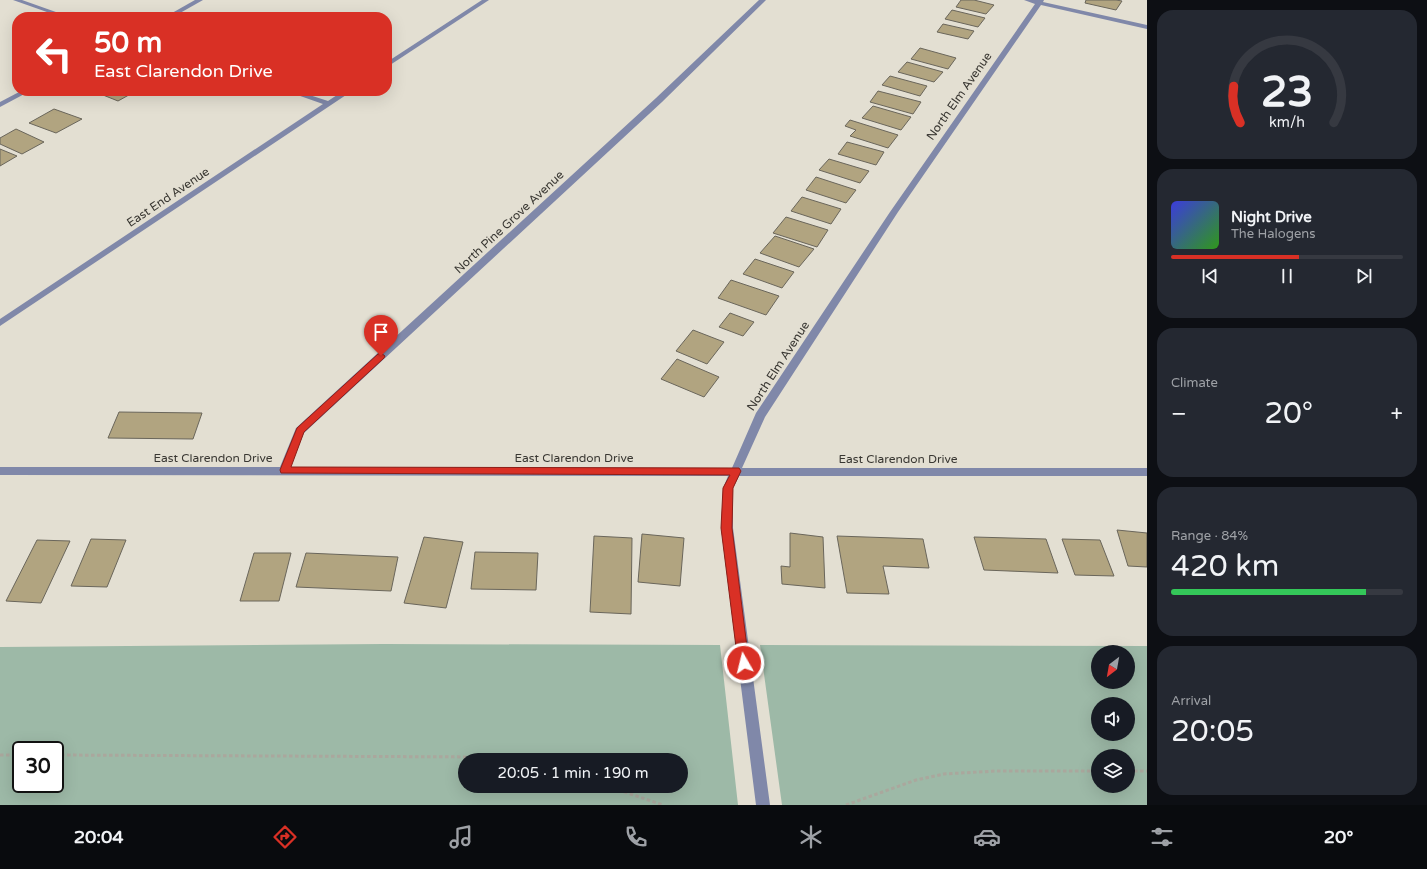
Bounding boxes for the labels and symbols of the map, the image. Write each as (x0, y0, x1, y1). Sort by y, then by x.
street label: North Elm Avenue (923, 49, 995, 143)
street label: East End Avenue (124, 164, 212, 230)
street label: North Pine Grove Avenue (451, 168, 567, 276)
pin (364, 315, 398, 356)
street label: North Elm Avenue (744, 318, 812, 413)
street label: East Clarendon Drive (153, 451, 273, 465)
street label: East Clarendon Drive (514, 451, 634, 465)
street label: East Clarendon Drive (838, 452, 958, 466)
position arrow (723, 642, 765, 684)
north arrow (1091, 645, 1135, 689)
speed limit sign: 30 (12, 741, 64, 793)

